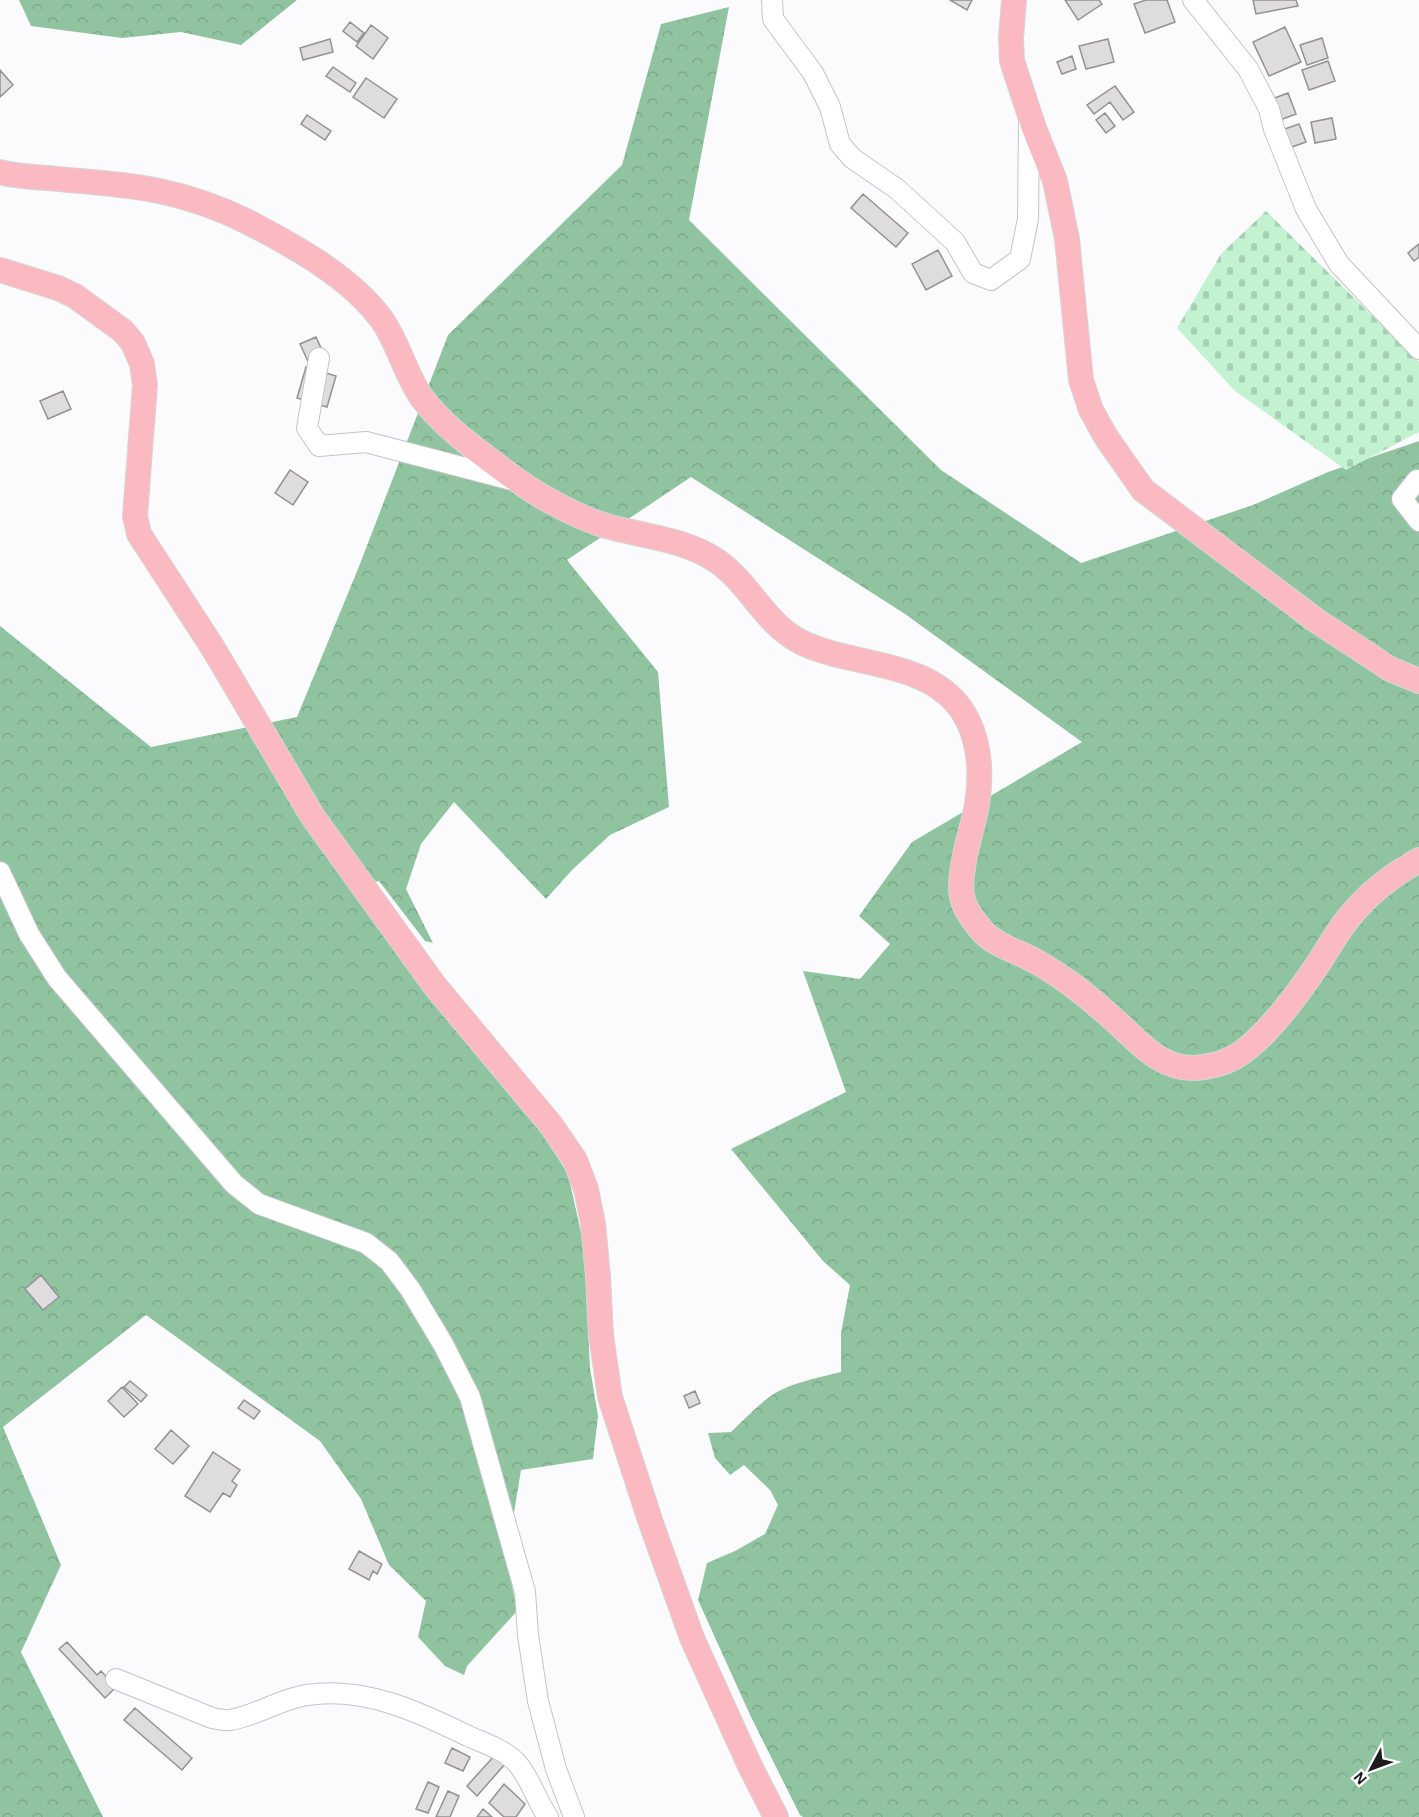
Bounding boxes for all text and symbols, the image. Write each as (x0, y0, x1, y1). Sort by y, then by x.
north arrow (1341, 1739, 1401, 1799)
text: N (1351, 1769, 1370, 1788)

